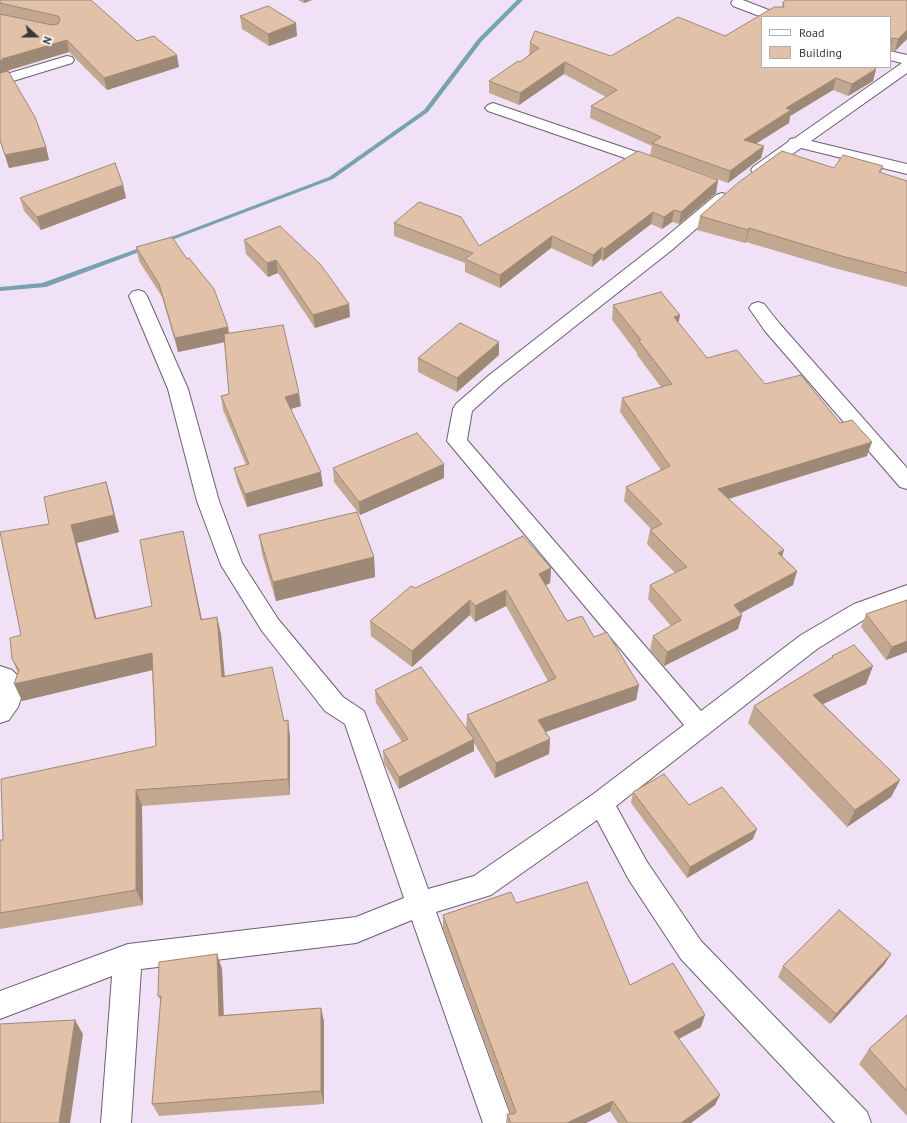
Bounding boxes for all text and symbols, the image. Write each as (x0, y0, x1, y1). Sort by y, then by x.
north arrow (16, 16, 56, 56)
legend (761, 16, 891, 68)
text: Road (799, 25, 824, 40)
text: N (39, 34, 55, 46)
text: Building (799, 45, 842, 60)

